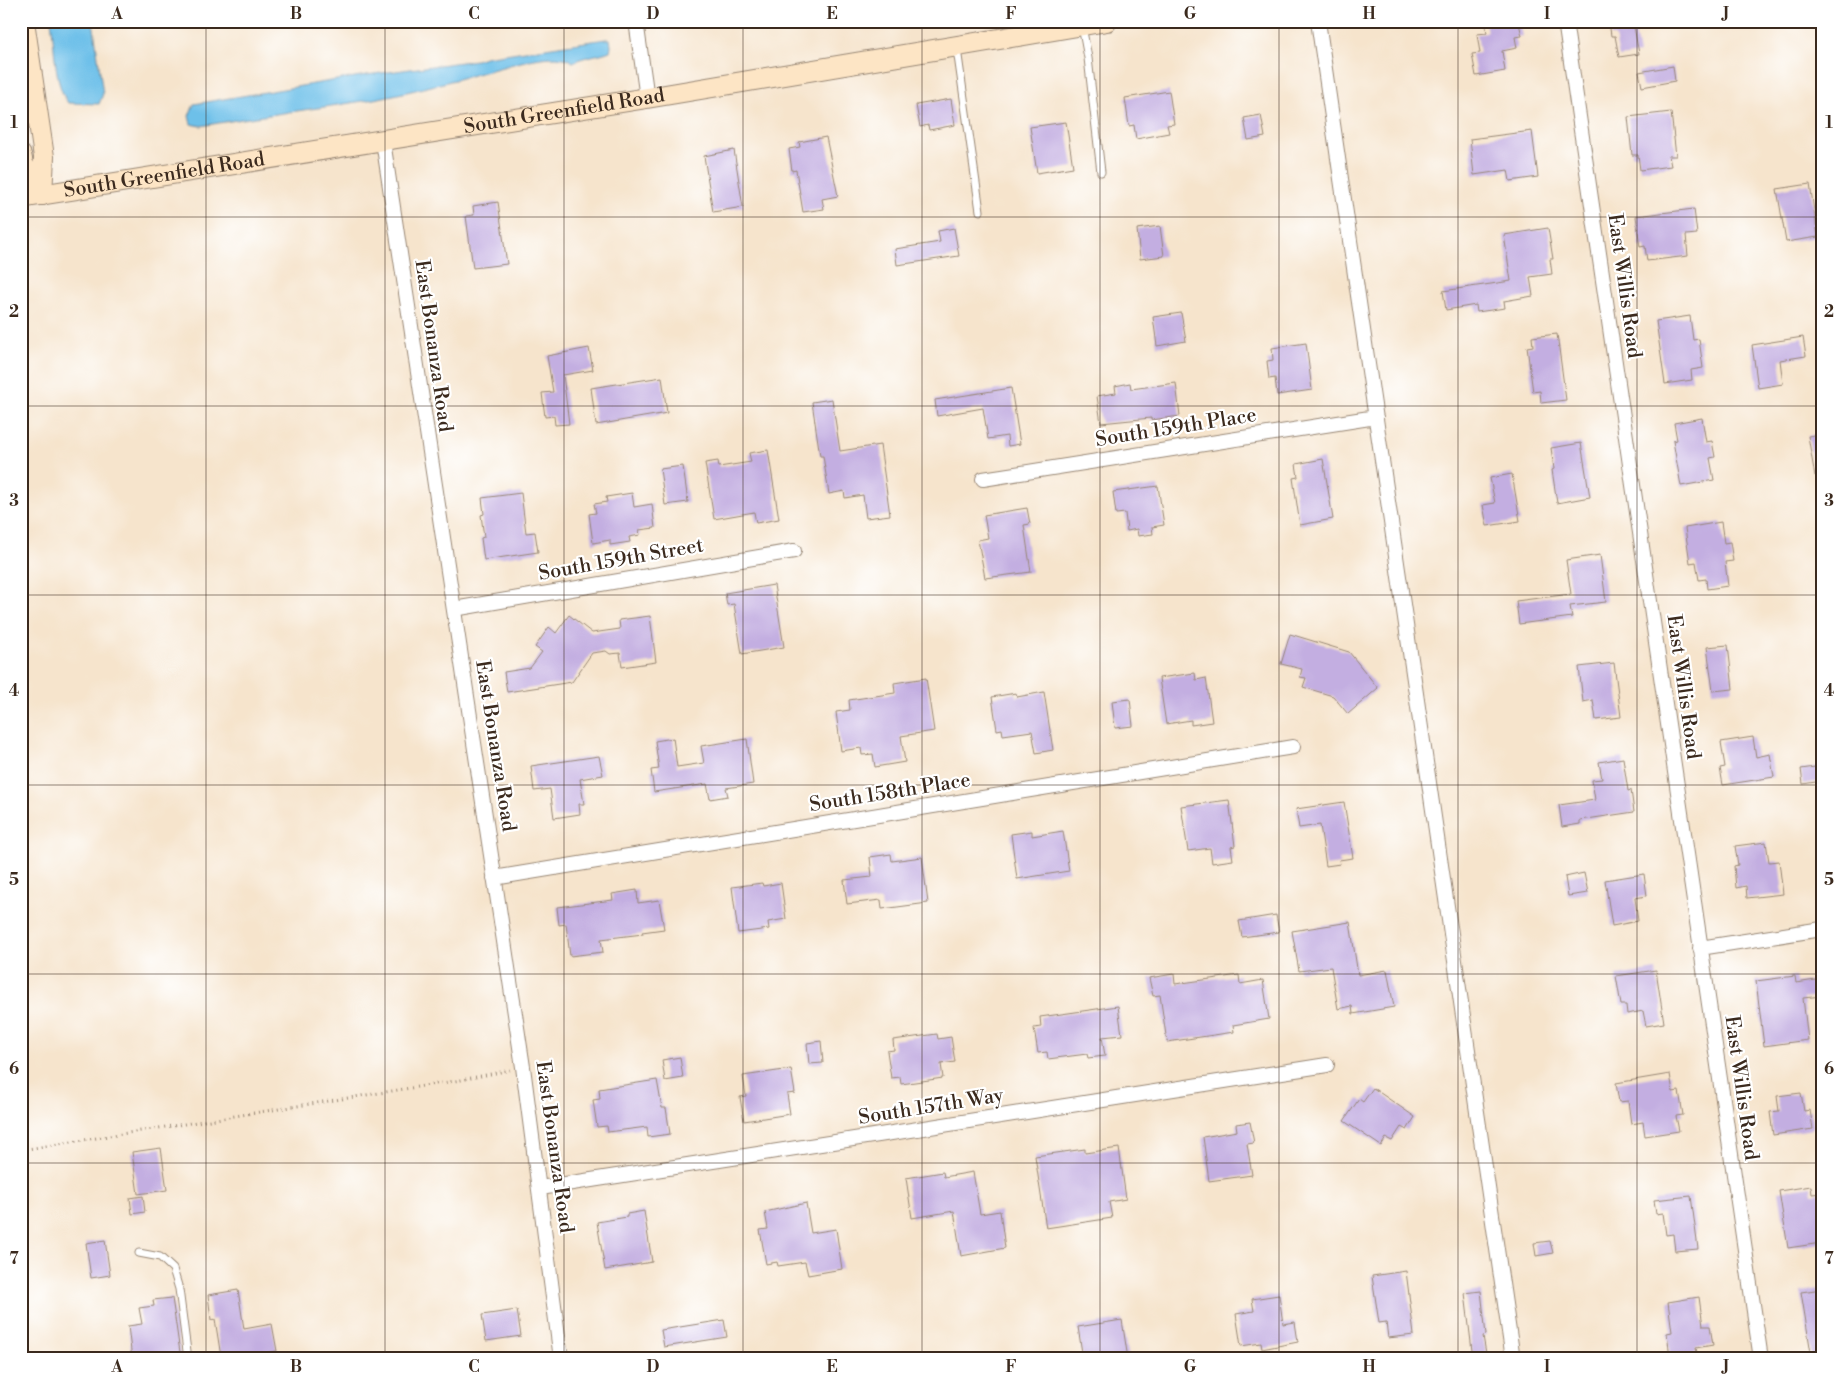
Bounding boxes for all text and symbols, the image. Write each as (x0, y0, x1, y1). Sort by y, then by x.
text: A (110, 4, 123, 24)
text: B (290, 4, 302, 24)
text: C (468, 4, 480, 24)
text: D (647, 4, 660, 24)
text: E (826, 4, 838, 24)
text: F (1005, 4, 1017, 24)
text: G (1184, 4, 1197, 24)
text: H (1362, 4, 1376, 24)
text: I (1544, 4, 1550, 24)
text: J (1721, 4, 1729, 24)
street label: South Greenfield Road (462, 83, 667, 140)
text: 1 (10, 113, 18, 133)
text: 1 (1825, 113, 1833, 133)
street label: South Greenfield Road (62, 147, 267, 203)
street label: East Willis Road (1601, 212, 1647, 361)
street label: East Bonanza Road (409, 258, 458, 434)
text: 2 (9, 302, 19, 322)
text: 2 (1824, 302, 1834, 322)
street label: South 159th Place (1094, 403, 1258, 453)
text: 3 (9, 491, 19, 511)
text: 3 (1824, 491, 1834, 511)
street label: South 159th Street (537, 533, 705, 587)
street label: East Willis Road (1660, 613, 1706, 762)
street label: East Bonanza Road (469, 658, 521, 834)
text: 4 (9, 681, 20, 701)
text: 4 (1824, 681, 1835, 701)
street label: South 158th Place (808, 768, 972, 818)
text: 5 (9, 870, 19, 890)
text: 5 (1824, 870, 1834, 890)
street label: East Willis Road (1718, 1014, 1764, 1163)
text: 6 (9, 1059, 19, 1079)
street label: East Bonanza Road (530, 1059, 579, 1235)
text: 6 (1824, 1059, 1834, 1079)
street label: South 157th Way (857, 1083, 1006, 1131)
text: 7 (9, 1249, 19, 1269)
text: 7 (1824, 1249, 1834, 1269)
text: A (110, 1357, 123, 1377)
text: B (290, 1357, 302, 1377)
text: C (468, 1357, 480, 1377)
text: D (647, 1357, 660, 1377)
text: E (826, 1357, 838, 1377)
text: F (1005, 1357, 1017, 1377)
text: G (1184, 1357, 1197, 1377)
text: H (1362, 1357, 1376, 1377)
text: I (1544, 1357, 1550, 1377)
text: J (1721, 1357, 1729, 1377)

